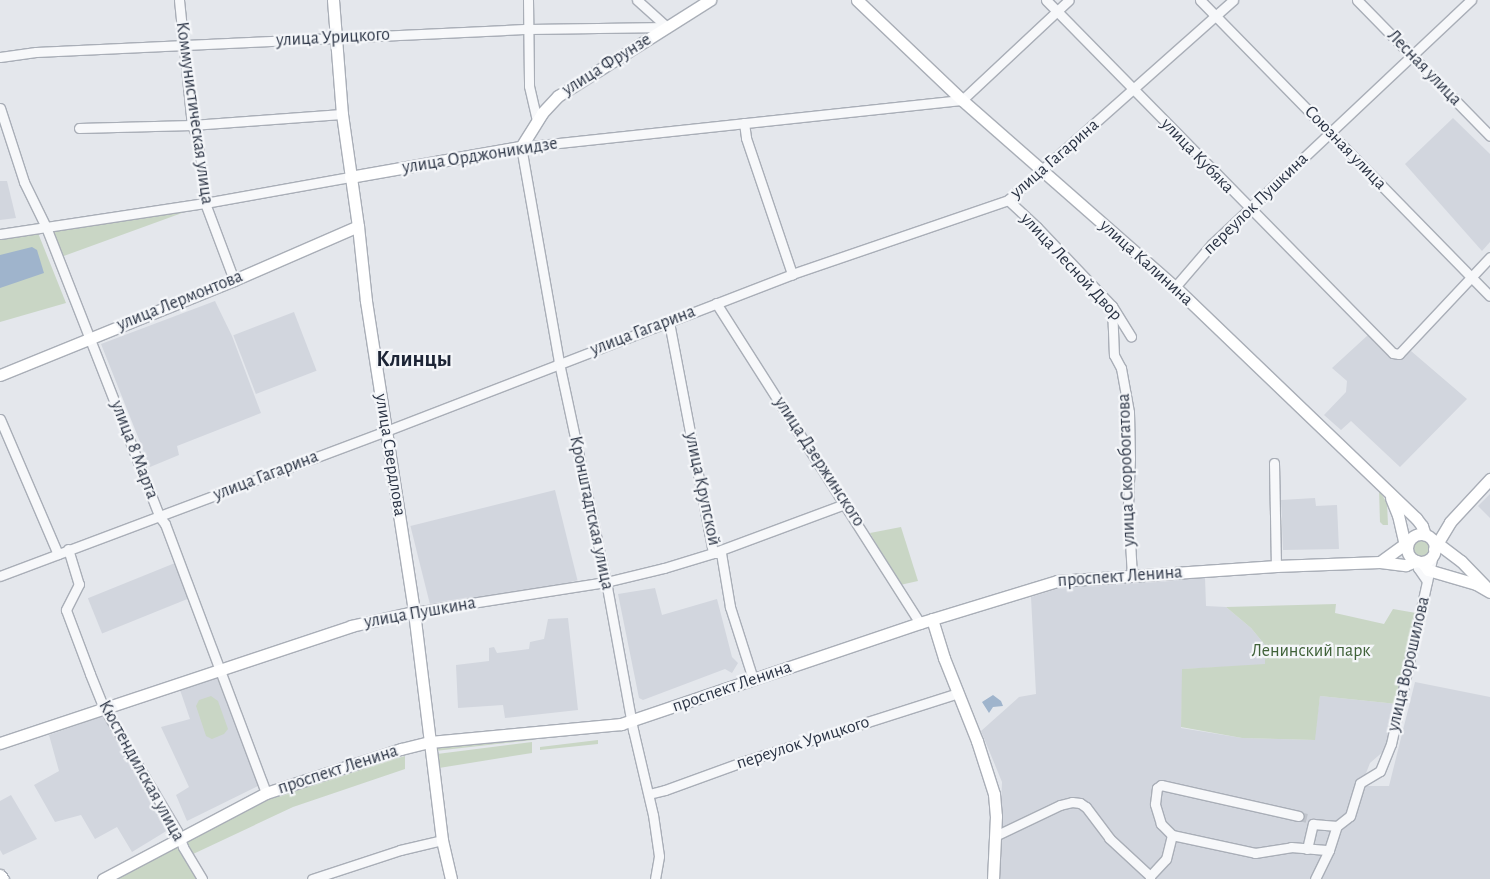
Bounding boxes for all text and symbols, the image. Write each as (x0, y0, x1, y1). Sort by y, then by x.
street label: Коммунистическая улица (170, 20, 218, 206)
street label: улица Урицкого (276, 24, 390, 52)
street label: Лесная улица (1382, 25, 1466, 111)
street label: улица Фрунзе (559, 29, 655, 101)
street label: Союзная улица (1299, 101, 1391, 195)
street label: улица Кубяка (1156, 114, 1238, 198)
street label: улица Гагарина (1006, 115, 1104, 203)
street label: улица Орджоникидзе (401, 133, 559, 179)
street label: переулок Пушкина (1199, 148, 1313, 260)
street label: улица Лесной Двор (1015, 208, 1127, 326)
street label: улица Калинина (1095, 215, 1197, 311)
street label: улица Лермонтова (114, 266, 246, 336)
street label: улица Гагарина (587, 301, 699, 361)
district label: Клинцы (376, 347, 452, 373)
street label: улица Свердлова (370, 392, 410, 518)
street label: улица Дзержинского (769, 393, 869, 531)
street label: улица Скоробогатова (1114, 393, 1140, 547)
street label: улица 8 Марта (105, 398, 163, 502)
street label: улица Крупской (679, 430, 725, 548)
street label: Кронштадтская улица (564, 434, 618, 592)
street label: улица Гагарина (210, 446, 322, 506)
street label: проспект Ленина (1057, 562, 1183, 592)
street label: улица Пушкина (363, 593, 477, 633)
street label: улица Ворошилова (1383, 594, 1435, 734)
park label: Ленинский парк (1251, 640, 1371, 662)
street label: проспект Ленина (669, 656, 795, 718)
street label: Кюстендилская улица (93, 697, 189, 845)
street label: переулок Урицкого (734, 711, 872, 775)
street label: проспект Ленина (275, 740, 401, 800)

